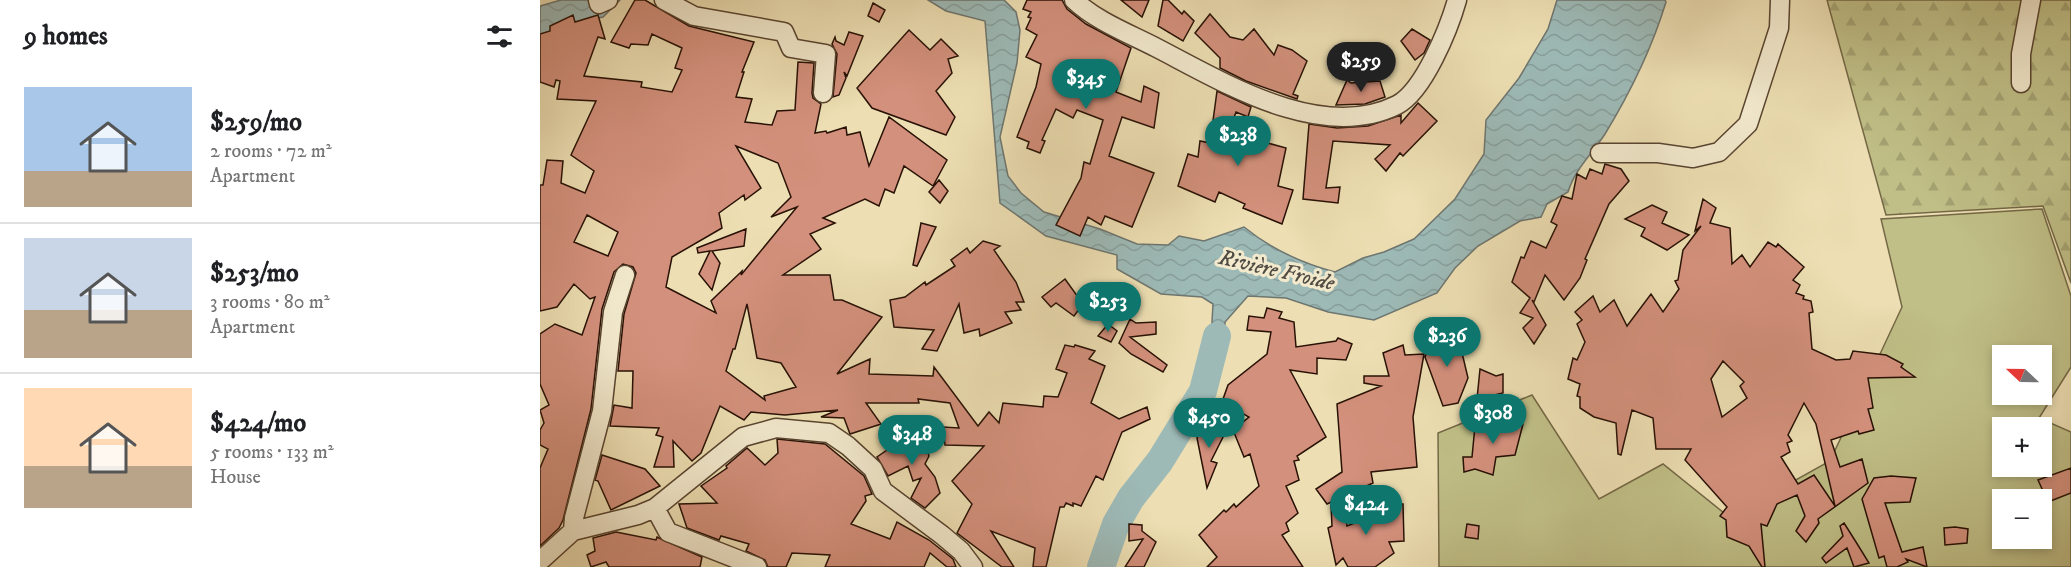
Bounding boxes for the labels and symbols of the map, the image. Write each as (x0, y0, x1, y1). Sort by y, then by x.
pin: $259 (1325, 42, 1397, 93)
pin: $345 (1050, 59, 1122, 110)
pin: $238 (1202, 116, 1274, 167)
water label: Rivière Froide (1215, 244, 1338, 297)
pin: $253 (1072, 282, 1144, 333)
pin: $236 (1411, 317, 1483, 368)
north arrow (1992, 345, 2052, 405)
pin: $308 (1457, 394, 1529, 445)
pin: $450 (1173, 398, 1245, 449)
pin: $348 (876, 415, 948, 466)
pin: $424 (1330, 485, 1402, 536)

